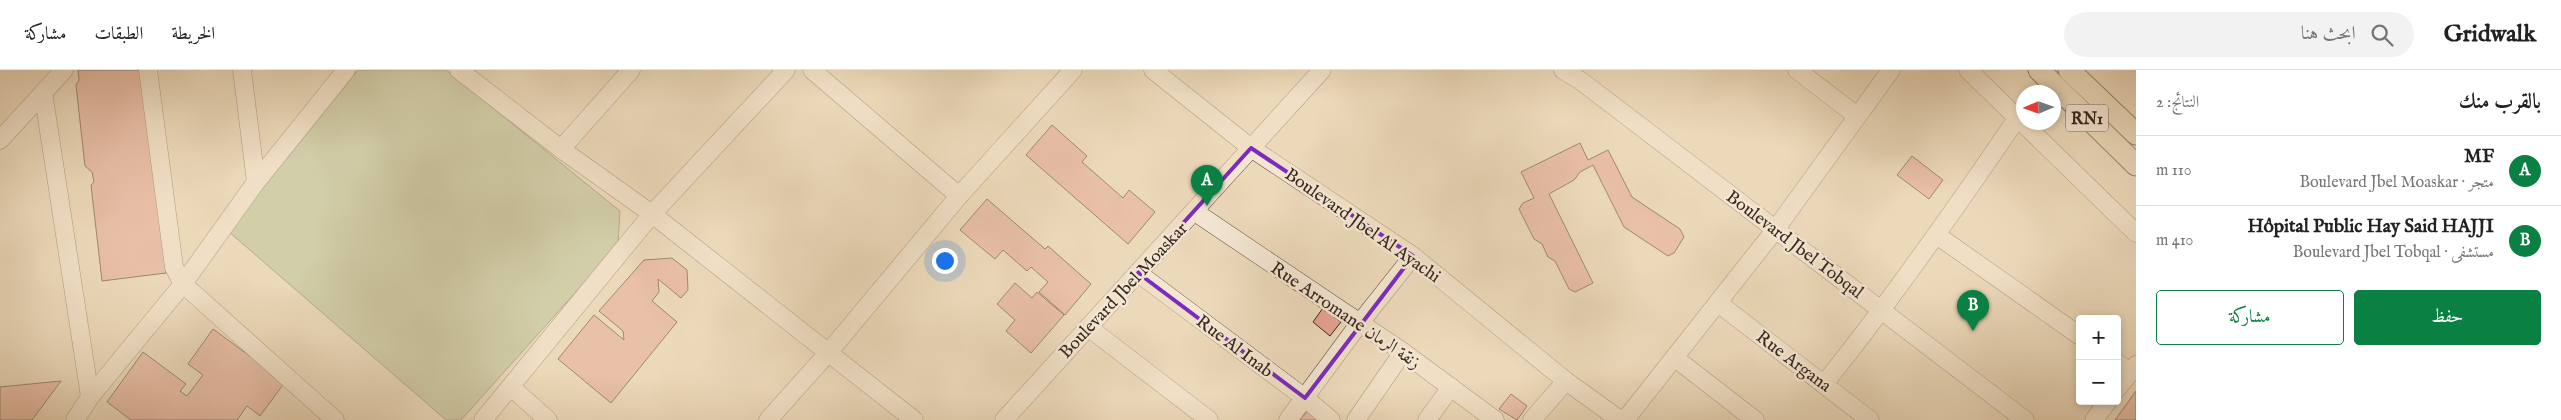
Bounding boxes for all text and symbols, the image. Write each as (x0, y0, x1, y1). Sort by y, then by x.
search box (2064, 12, 2414, 57)
text: Gridwalk (2444, 19, 2536, 50)
icon: search (2368, 21, 2396, 49)
text: ابحث هنا (2301, 22, 2356, 46)
text: مشاركة (25, 23, 66, 46)
text: الطبقات (94, 23, 143, 46)
text: الخريطة (171, 23, 215, 46)
north arrow (2016, 85, 2061, 130)
text: بالقرب منك (2459, 89, 2541, 116)
text: النتائج: 2 (2156, 93, 2199, 113)
road number: RN1 (2066, 104, 2108, 132)
text: MF (2464, 145, 2494, 169)
text: 110 m (2156, 161, 2192, 181)
text: A (2520, 161, 2530, 181)
street label: Boulevard Jbel Al Ayachi (1280, 164, 1445, 289)
pin: A (1191, 165, 1223, 206)
text: متجر · Boulevard Jbel Moaskar (2299, 173, 2494, 193)
street label: Boulevard Jbel Tobqal (1721, 186, 1868, 305)
text: Hôpital Public Hay Said HAJJI (2247, 215, 2494, 239)
street label: Boulevard Jbel Moaskar (1055, 218, 1194, 364)
text: 410 m (2156, 231, 2193, 251)
text: B (2520, 231, 2530, 251)
text: مستشفى · Boulevard Jbel Tobqal (2293, 243, 2494, 263)
your location (932, 248, 958, 274)
street label: Rue Arromane زنقة الرمان (1266, 257, 1425, 375)
pin: B (1957, 290, 1989, 331)
button: مشاركة (2156, 290, 2344, 345)
button: حفظ (2354, 290, 2541, 345)
street label: Rue Al Inab (1191, 311, 1278, 384)
map controls (2076, 315, 2121, 405)
button: + (2076, 315, 2121, 360)
street label: Rue Argana (1751, 326, 1836, 398)
button: − (2076, 360, 2121, 405)

